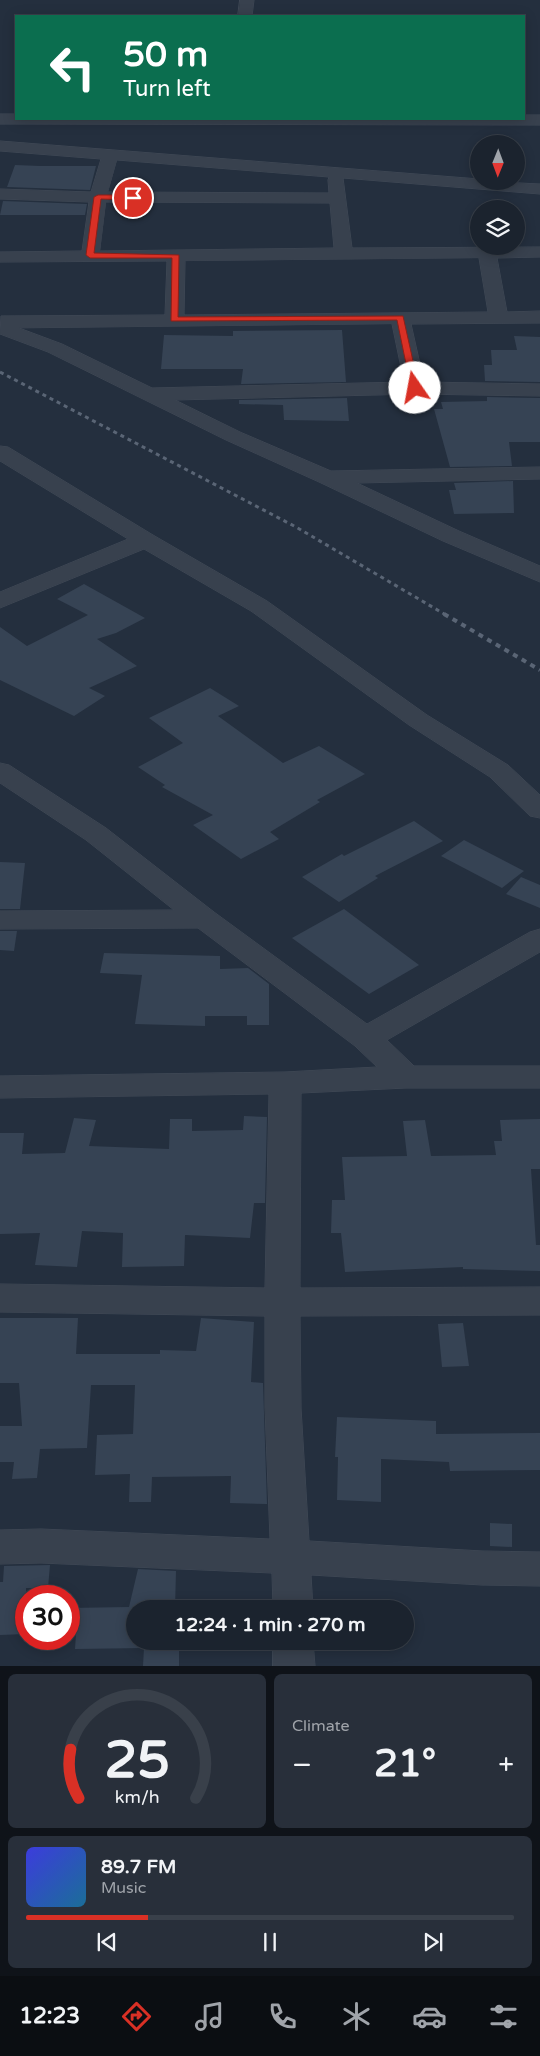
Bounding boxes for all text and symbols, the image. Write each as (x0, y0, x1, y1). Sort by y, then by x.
text: 50 m (123, 34, 208, 76)
icon: left (40, 35, 105, 100)
text: Turn left (123, 76, 211, 102)
north arrow (470, 135, 525, 190)
map controls (470, 135, 525, 255)
pin (112, 177, 154, 219)
icon: arrive (119, 184, 147, 212)
button: layers (470, 200, 525, 255)
position arrow (388, 361, 440, 413)
speed limit sign: 30 (15, 1585, 80, 1650)
text: 12:24 · 1 min · 270 m (174, 1614, 366, 1636)
text: Climate (292, 1716, 350, 1736)
text: 25 (104, 1729, 170, 1792)
text: 21° (374, 1741, 436, 1787)
text: − (292, 1748, 312, 1782)
text: + (498, 1748, 514, 1782)
text: km/h (115, 1787, 159, 1808)
text: 89.7 FM (101, 1856, 176, 1878)
text: Music (101, 1878, 146, 1898)
icon: previous (93, 1928, 121, 1956)
icon: pause (256, 1928, 284, 1956)
icon: next (419, 1928, 447, 1956)
icon: directions (119, 1999, 154, 2034)
icon: music (192, 1999, 227, 2034)
icon: phone (265, 1999, 300, 2034)
icon: climate (339, 1999, 374, 2034)
icon: car (412, 1999, 447, 2034)
icon: filters (486, 1999, 521, 2034)
text: 12:23 (19, 2003, 80, 2029)

